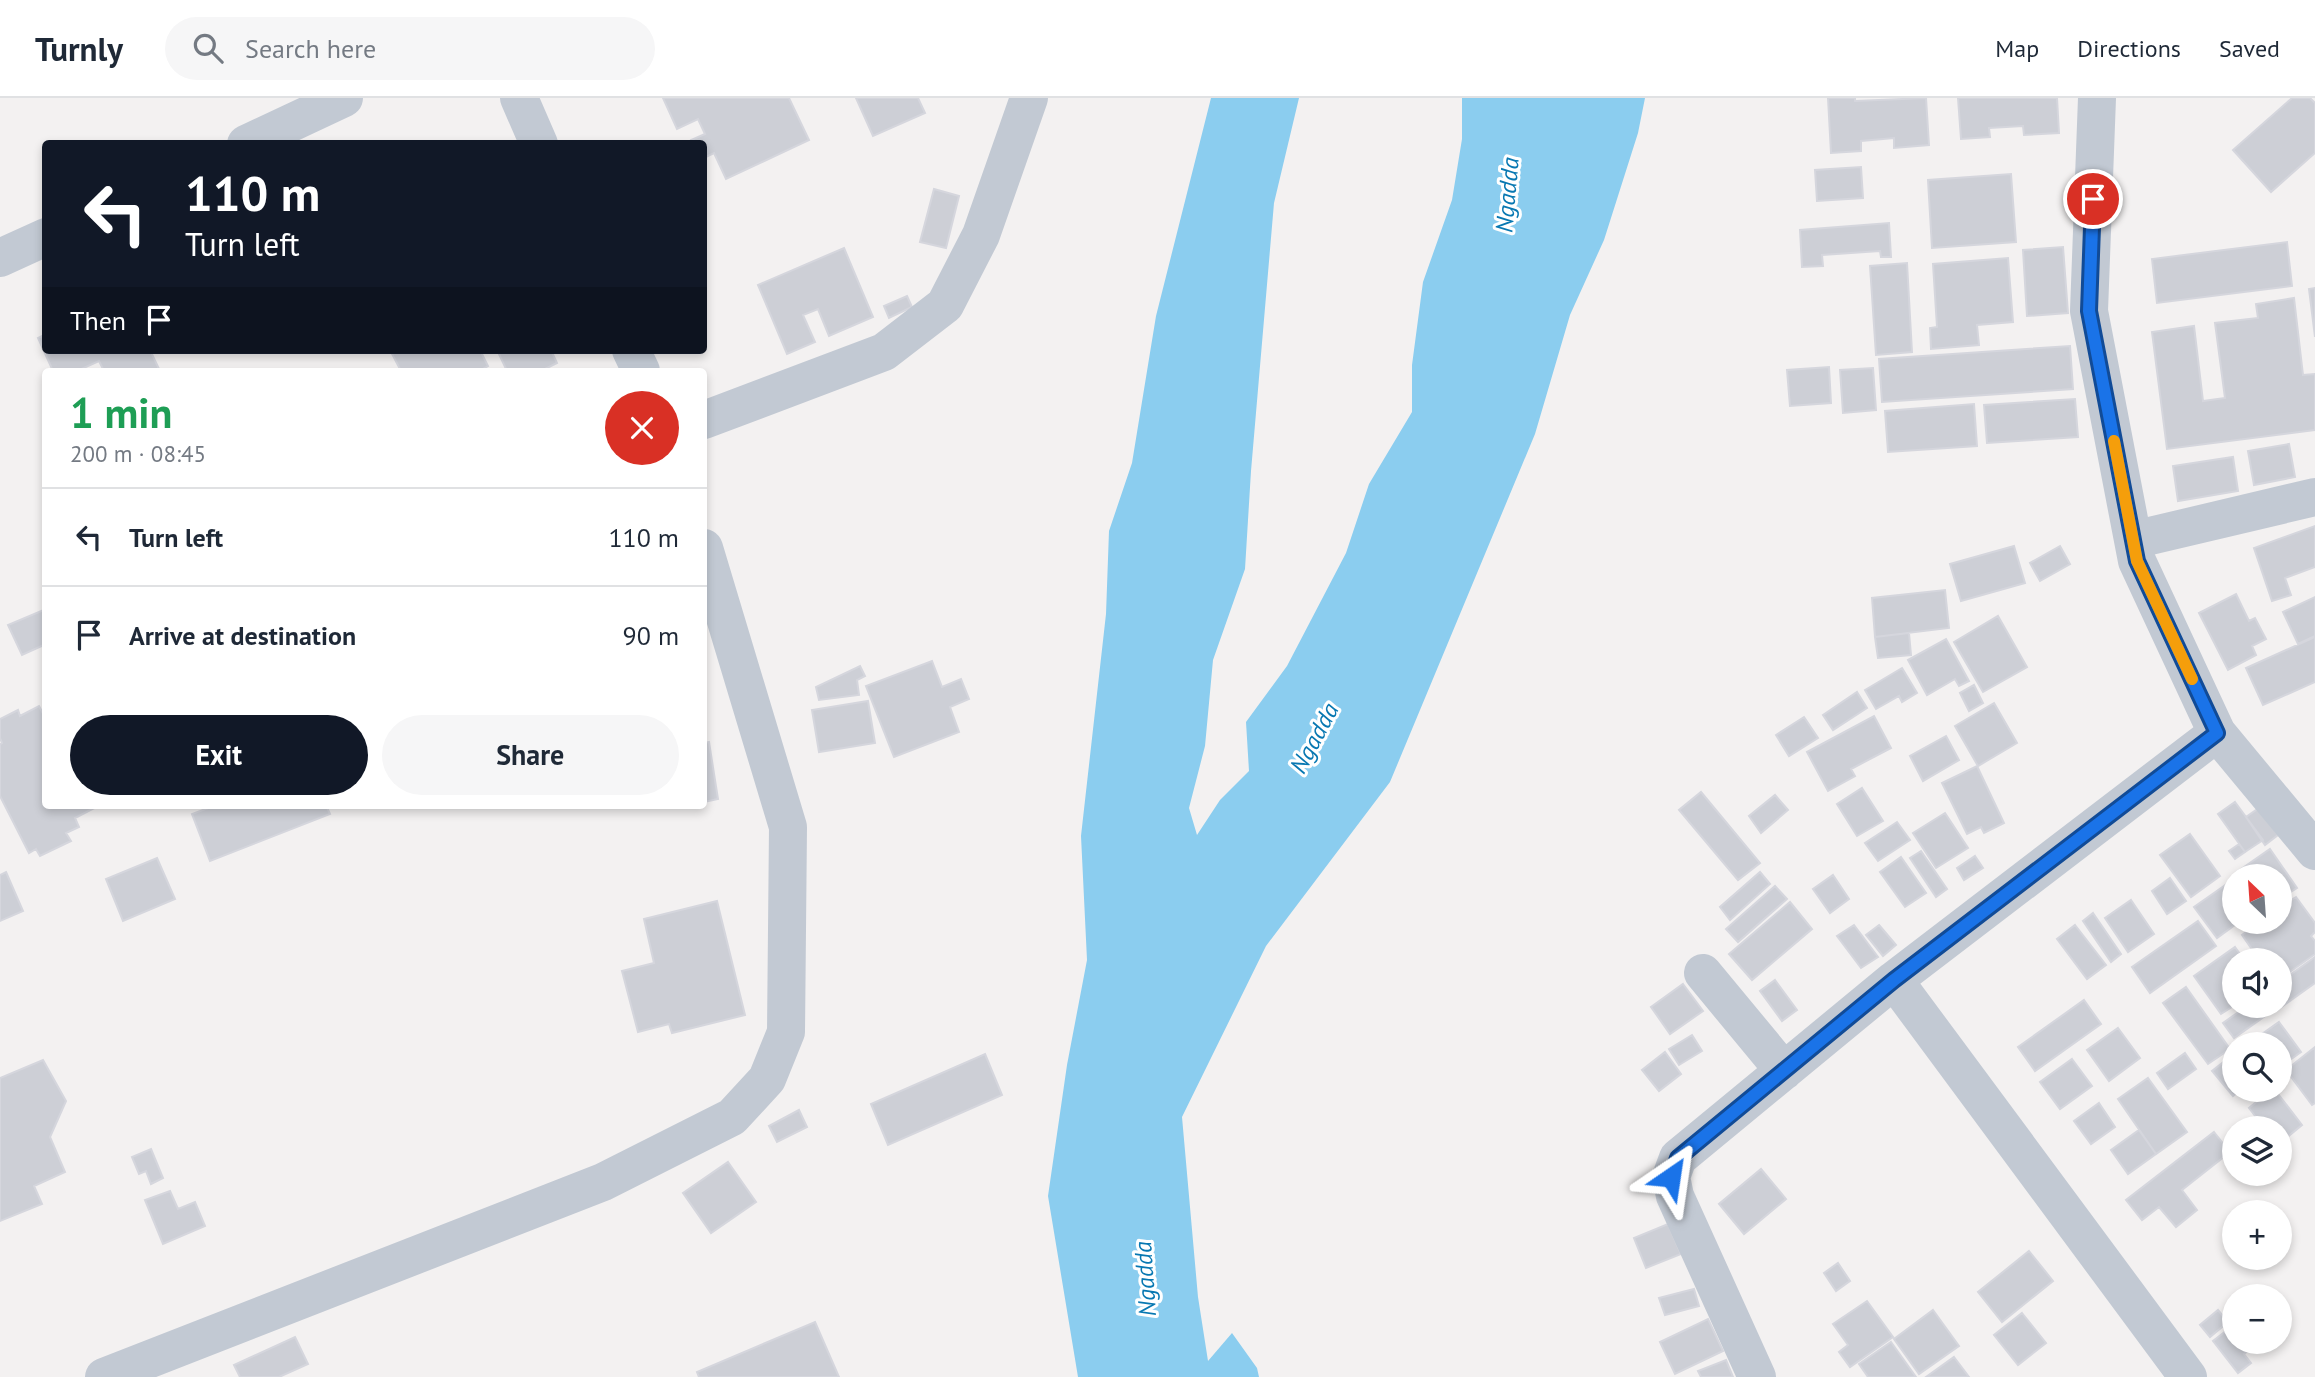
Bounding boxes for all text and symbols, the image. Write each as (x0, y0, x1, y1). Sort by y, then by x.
search box (165, 17, 655, 80)
text: Turnly (35, 27, 123, 70)
icon: search (189, 29, 227, 67)
text: Search here (245, 32, 376, 65)
text: Map (1995, 33, 2039, 64)
text: Directions (2077, 33, 2181, 64)
text: Saved (2219, 33, 2280, 64)
water label: Ngadda (1488, 156, 1526, 234)
text: 110 m (185, 161, 320, 225)
icon: left (70, 168, 161, 259)
pin (2063, 169, 2123, 229)
icon: arrive (2074, 180, 2112, 218)
text: Turn left (185, 223, 300, 265)
icon: arrive (140, 301, 178, 339)
text: Then (70, 304, 126, 337)
text: 1 min (70, 385, 172, 440)
button: close (605, 391, 679, 465)
text: 200 m · 08:45 (70, 439, 206, 468)
icon: left (70, 518, 108, 556)
text: Turn left (129, 521, 223, 554)
text: 110 m (608, 521, 679, 554)
icon: arrive (70, 616, 108, 654)
text: Arrive at destination (129, 619, 356, 652)
text: 90 m (623, 619, 679, 652)
water label: Ngadda (1283, 697, 1346, 779)
button: Exit (70, 715, 368, 795)
button: Share (382, 715, 679, 795)
north arrow (2222, 864, 2292, 934)
map controls (2222, 864, 2292, 1354)
button: sound (2222, 948, 2292, 1018)
button: search (2222, 1032, 2292, 1102)
button: layers (2222, 1116, 2292, 1186)
position arrow (1634, 1140, 1708, 1214)
button: + (2222, 1200, 2292, 1270)
water label: Ngadda (1127, 1240, 1163, 1318)
button: − (2222, 1284, 2292, 1354)

